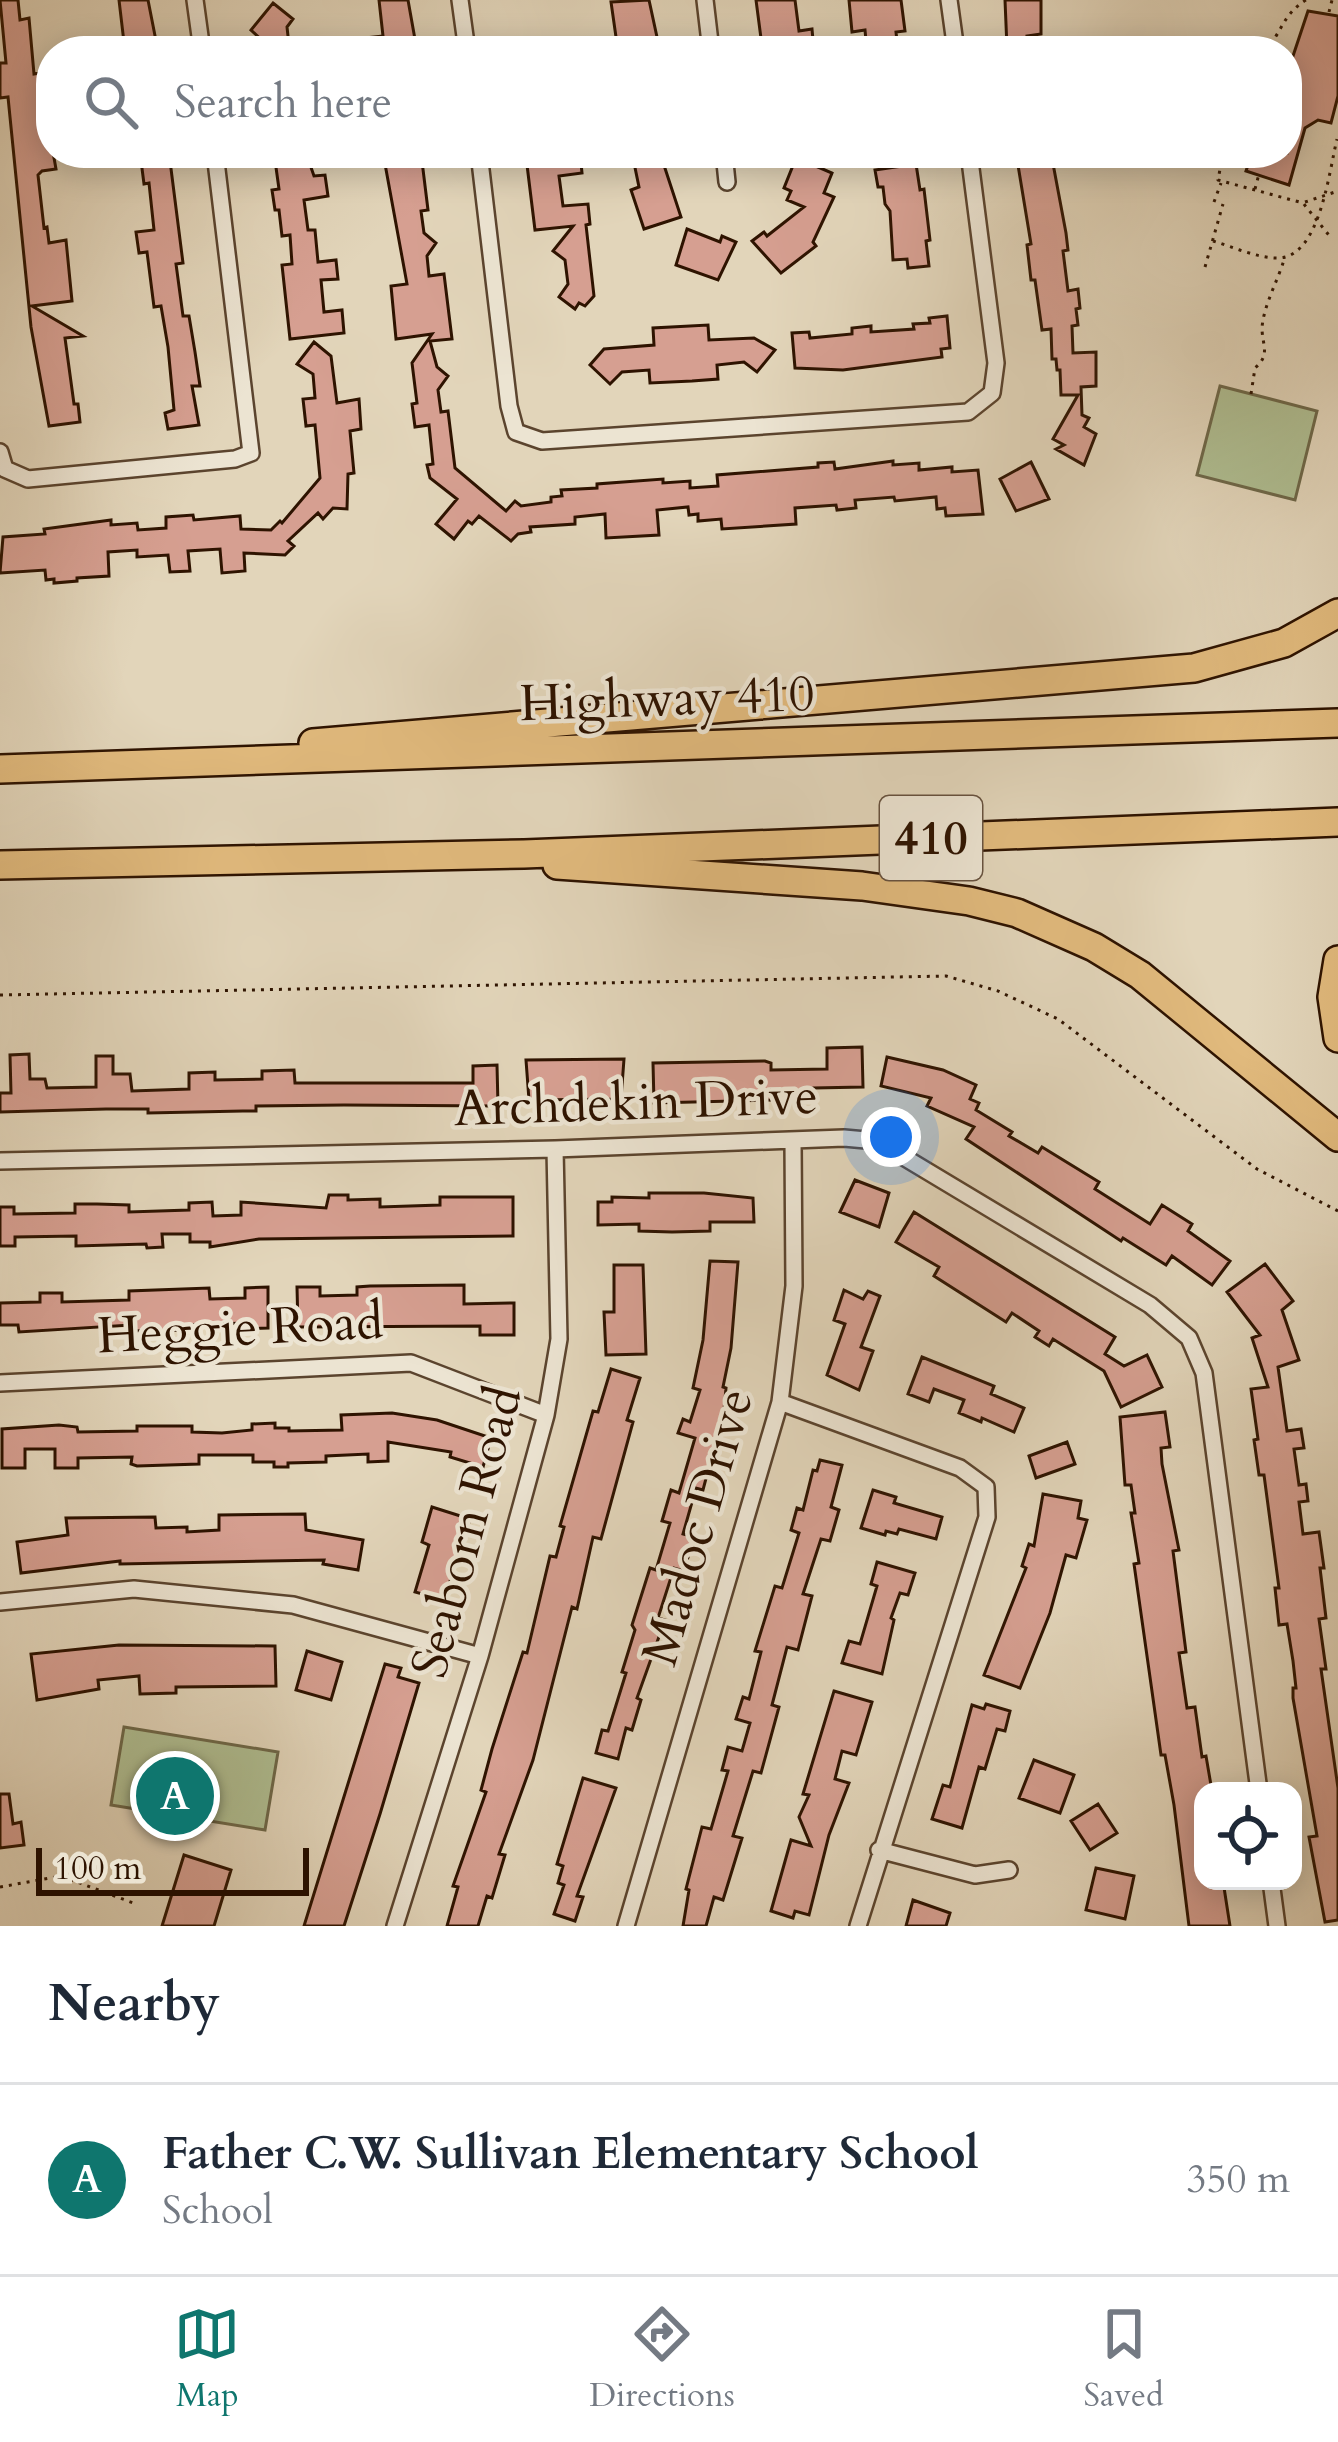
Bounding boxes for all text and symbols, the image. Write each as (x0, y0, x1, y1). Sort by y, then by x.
search box (36, 36, 1302, 168)
icon: search (78, 69, 144, 135)
text: Search here (174, 72, 392, 133)
street label: Highway 410 (518, 659, 816, 739)
road number: 410 (880, 796, 982, 880)
street label: Archdekin Drive (453, 1062, 819, 1144)
your location (861, 1107, 921, 1167)
street label: Heggie Road (95, 1287, 385, 1371)
street label: Seaborn Road (394, 1379, 540, 1685)
street label: Madoc Drive (625, 1380, 771, 1674)
pin: A (136, 1751, 214, 1841)
map controls (1194, 1782, 1302, 1890)
button: locate (1194, 1782, 1302, 1890)
scale bar (36, 1842, 309, 1895)
text: 100 m (54, 1846, 141, 1891)
text: Nearby (48, 1969, 220, 2039)
text: Father C.W. Sullivan Elementary School (162, 2123, 979, 2184)
text: A (72, 2153, 102, 2206)
text: 350 m (1187, 2153, 1290, 2206)
text: School (162, 2184, 273, 2237)
tab: Map (174, 2301, 240, 2418)
tab: Directions (589, 2301, 735, 2418)
tab: Saved (1084, 2301, 1164, 2418)

